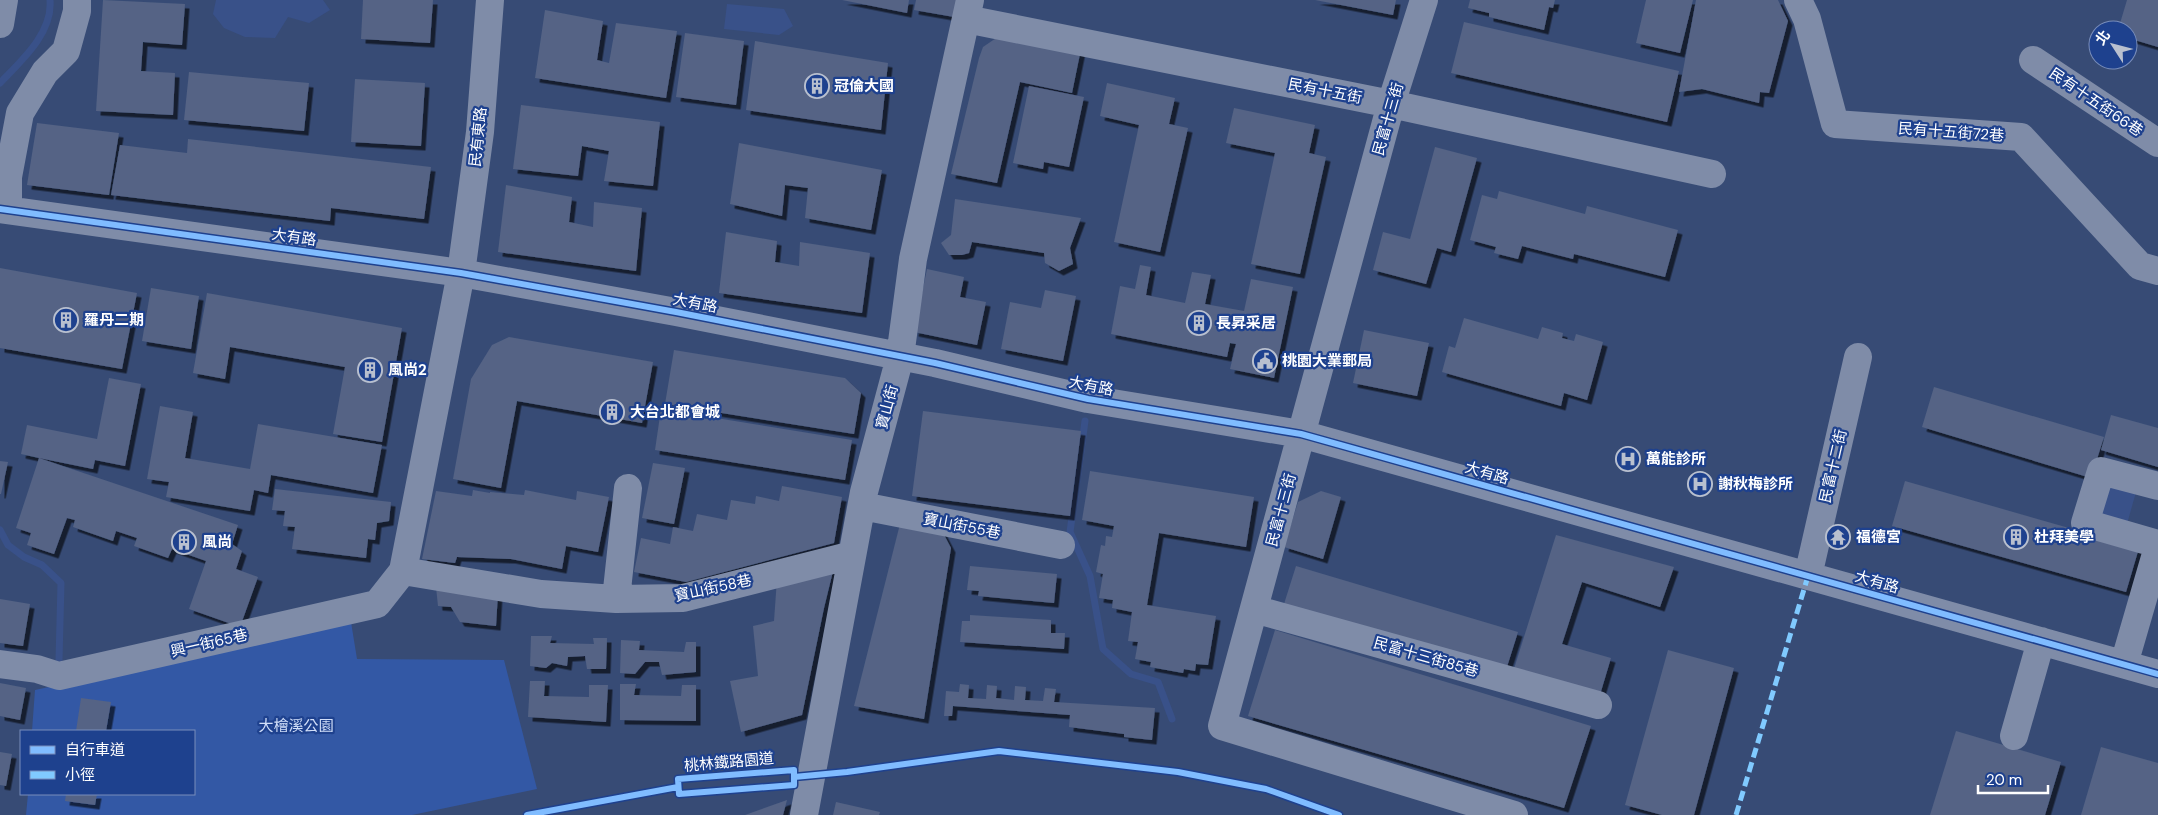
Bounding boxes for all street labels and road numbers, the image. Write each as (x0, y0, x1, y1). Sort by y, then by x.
street label: 民有十五街66巷 (2045, 63, 2147, 141)
street label: 民有十五街 (1286, 74, 1364, 108)
street label: 民富十三街 (1368, 80, 1408, 158)
street label: 民有東路 (465, 106, 491, 168)
street label: 民有十五街72巷 (1897, 118, 2005, 146)
street label: 大有路 (270, 224, 318, 250)
street label: 大有路 (671, 289, 719, 317)
street label: 大有路 (1067, 372, 1115, 400)
street label: 寶山街 (872, 383, 902, 431)
street label: 民富十二街 (1815, 427, 1851, 505)
street label: 大有路 (1463, 457, 1511, 489)
street label: 民富十三街 (1262, 471, 1300, 549)
street label: 寶山街55巷 (922, 509, 1002, 543)
street label: 大有路 (1853, 566, 1901, 598)
street label: 寶山街58巷 (673, 570, 753, 606)
street label: 興一街65巷 (169, 624, 249, 662)
street label: 民富十三街85巷 (1371, 632, 1481, 682)
street label: 桃林鐵路園道 (683, 748, 775, 776)

